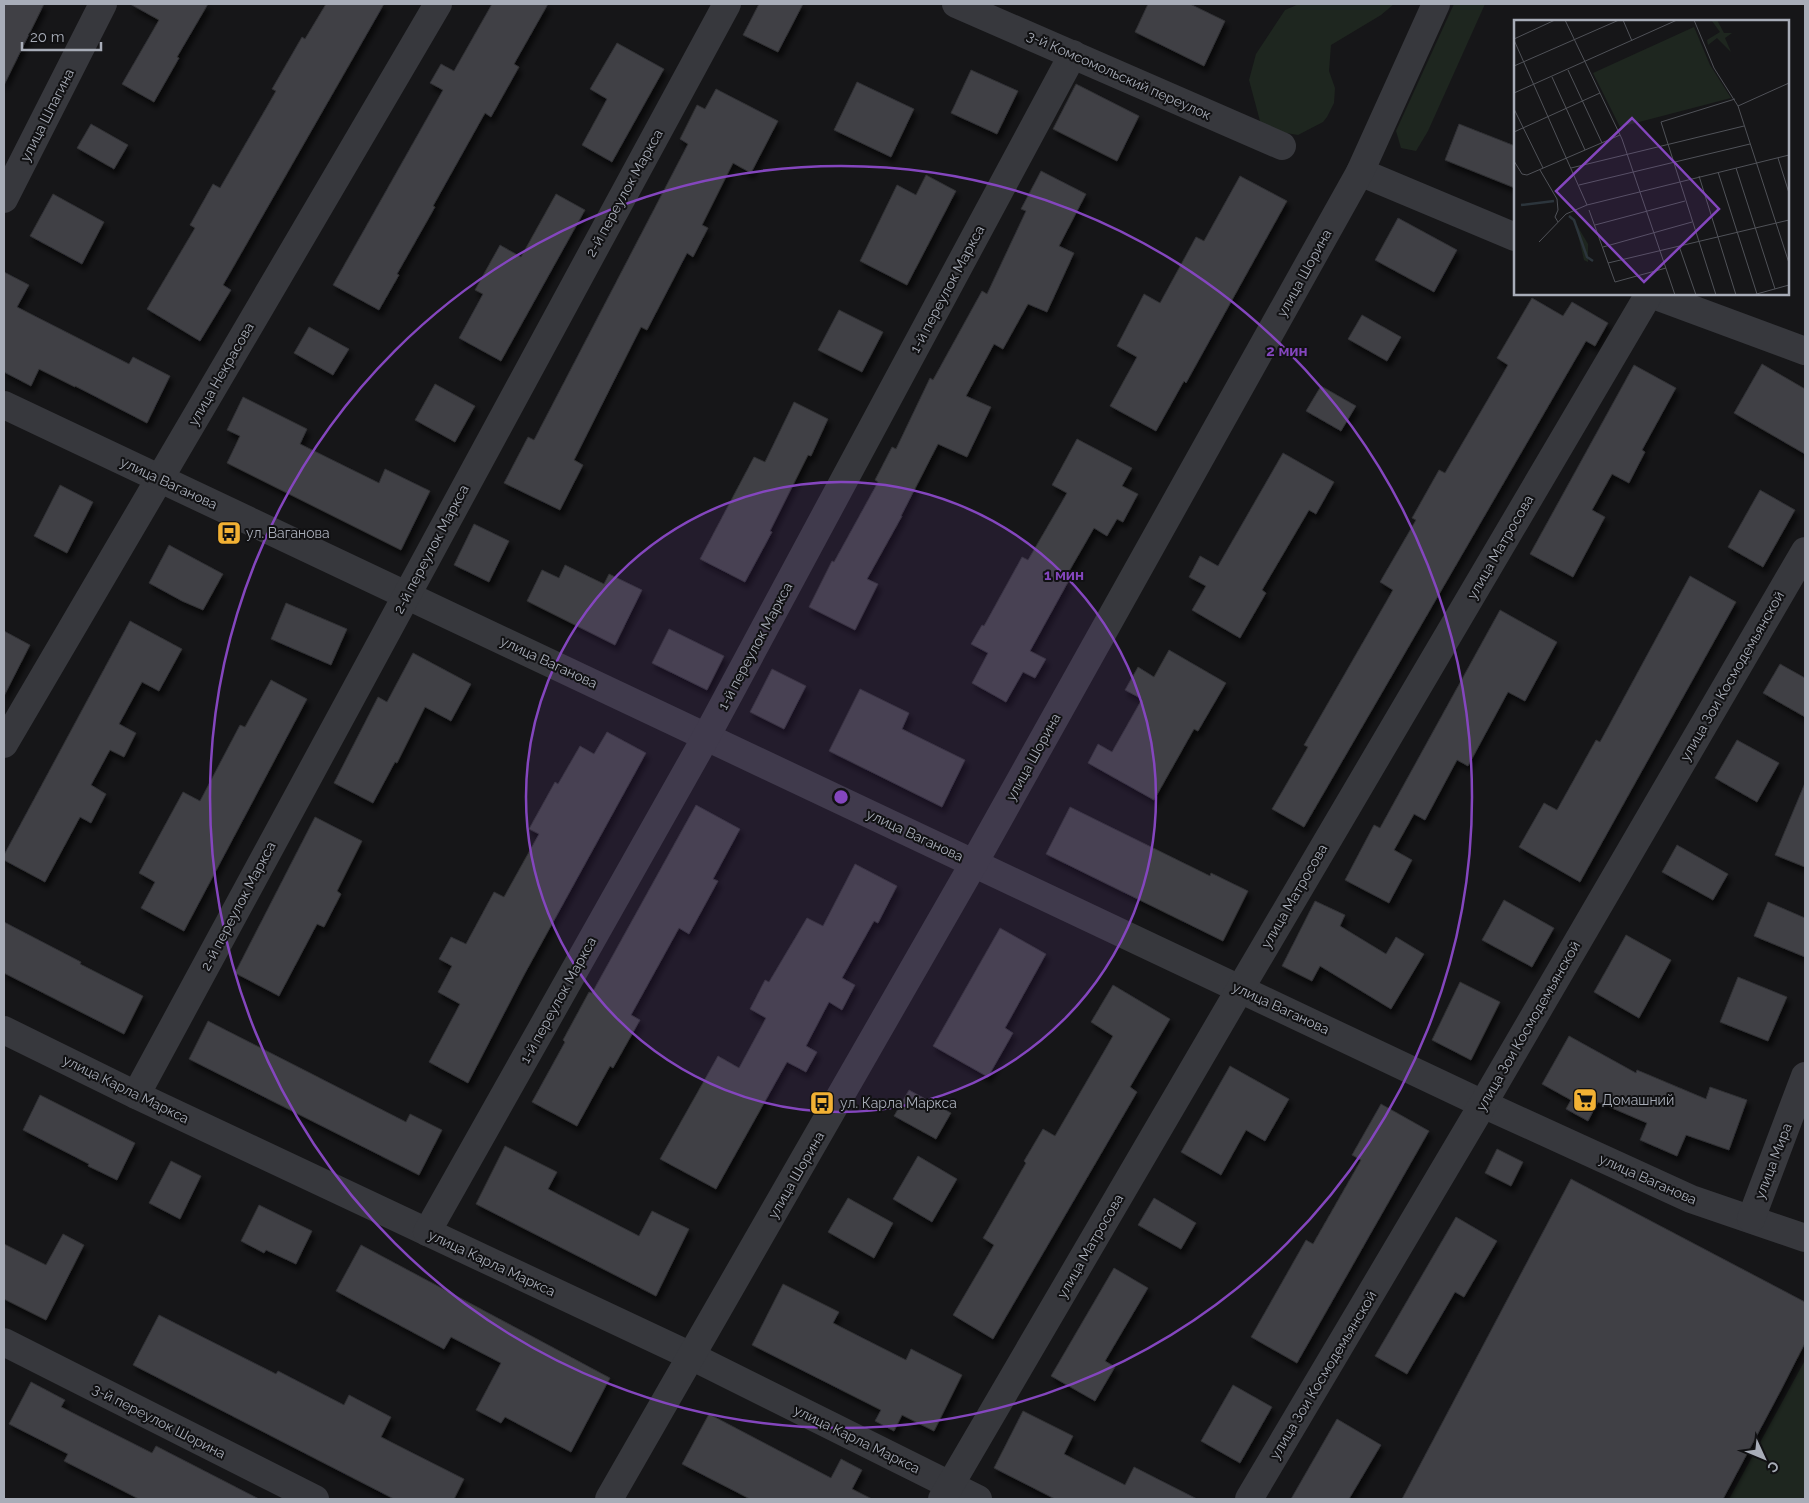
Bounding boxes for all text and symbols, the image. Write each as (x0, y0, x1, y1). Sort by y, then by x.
scale bar (22, 20, 101, 52)
inset map (1514, 20, 1789, 295)
street label: 3-й Комсомольский переулок (1024, 27, 1214, 123)
text: 20 m (30, 28, 65, 46)
street label: улица Шпагина (17, 66, 77, 164)
street label: 2-й переулок Маркса (582, 126, 666, 260)
street label: 1-й переулок Маркса (907, 223, 987, 355)
street label: улица Шорина (1273, 226, 1335, 320)
street label: улица Некрасова (185, 320, 257, 428)
text: 2 мин (1266, 342, 1308, 360)
street label: улица Ваганова (118, 454, 220, 512)
street label: 2-й переулок Маркса (390, 482, 472, 616)
street label: улица Матросова (1464, 492, 1536, 602)
bus stop icon: ул. Ваганова (216, 520, 242, 546)
place label: ул. Ваганова (246, 525, 330, 541)
text: 1 мин (1044, 566, 1084, 584)
street label: 1-й переулок Маркса (715, 580, 795, 712)
street label: улица Зои Космодемьянской (1677, 588, 1787, 764)
street label: улица Ваганова (498, 633, 600, 691)
street label: улица Шорина (1002, 710, 1064, 804)
centre of rings (832, 788, 850, 806)
street label: улица Ваганова (864, 806, 966, 864)
street label: 2-й переулок Маркса (197, 839, 279, 973)
street label: улица Матросова (1258, 841, 1330, 951)
street label: 1-й переулок Маркса (517, 934, 599, 1066)
street label: улица Зои Космодемьянской (1473, 938, 1583, 1114)
street label: улица Ваганова (1230, 979, 1332, 1037)
street label: улица Карла Маркса (60, 1052, 192, 1126)
supermarket icon: Домашний (1572, 1087, 1598, 1113)
bus stop icon: ул. Карла Маркса (809, 1090, 835, 1116)
place label: Домашний (1602, 1092, 1674, 1108)
place label: ул. Карла Маркса (840, 1095, 957, 1111)
street label: улица Мира (1751, 1121, 1795, 1201)
street label: улица Шорина (765, 1129, 827, 1221)
street label: улица Ваганова (1597, 1150, 1699, 1208)
street label: улица Матросова (1054, 1191, 1126, 1301)
street label: улица Карла Маркса (426, 1227, 558, 1299)
street label: улица Зои Космодемьянской (1266, 1288, 1380, 1462)
street label: 3-й переулок Шорина (90, 1380, 228, 1462)
street label: улица Карла Маркса (791, 1402, 923, 1476)
north arrow (1739, 1433, 1789, 1483)
text: С (1764, 1458, 1782, 1476)

